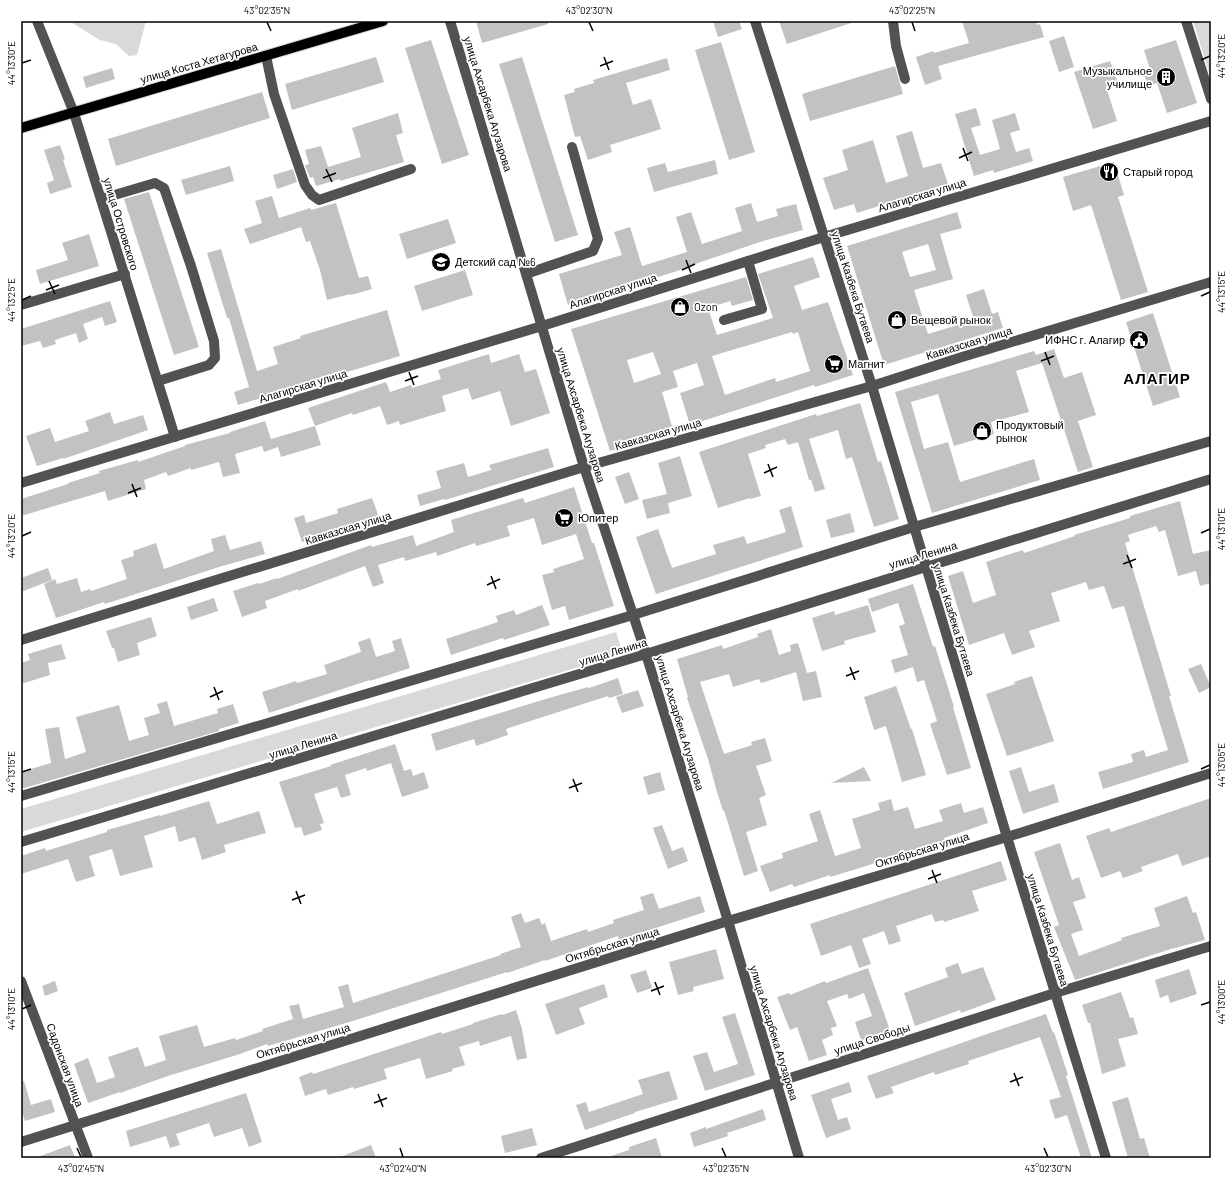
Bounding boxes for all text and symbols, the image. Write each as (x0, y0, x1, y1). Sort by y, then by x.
text: 43°02'35"N (244, 4, 290, 16)
text: 43°02'30"N (566, 4, 613, 16)
text: 43°02'25"N (889, 4, 935, 16)
text: 44°13'20"E (1215, 34, 1227, 78)
street label: улица Ахсарбека Агузарова (462, 35, 516, 174)
street label: улица Коста Хетагурова (139, 39, 260, 85)
text: 44°13'30"E (5, 41, 17, 85)
place label: Музыкальное училище (1083, 64, 1152, 90)
building icon: Музыкальное училище (1155, 66, 1177, 88)
restaurant icon: Старый город (1098, 161, 1120, 183)
place label: Старый город (1123, 165, 1193, 178)
street label: Алагирская улица (876, 175, 968, 214)
street label: улица Островского (101, 176, 142, 272)
street label: улица Казбека Бутаева (829, 229, 878, 345)
school or university icon: Детский сад №6 (430, 251, 452, 273)
place label: Детский сад №6 (455, 255, 536, 268)
street label: Алагирская улица (567, 270, 659, 311)
text: 44°13'15"E (1215, 271, 1227, 313)
text: 44°13'25"E (5, 278, 17, 322)
shop icon: Ozon (669, 296, 691, 318)
place label: Ozon (694, 300, 718, 313)
shop icon: Вещевой рынок (886, 309, 908, 331)
place label: Вещевой рынок (911, 313, 991, 326)
street label: Кавказская улица (924, 323, 1014, 362)
public building icon: ИФНС г. Алагир (1128, 329, 1150, 351)
place label: ИФНС г. Алагир (1045, 333, 1125, 346)
street label: улица Ахсарбека Агузарова (555, 346, 609, 485)
supermarket icon: Магнит (823, 353, 845, 375)
place label: Магнит (848, 357, 885, 370)
street label: Алагирская улица (257, 366, 349, 405)
district label: АЛАГИР (1123, 369, 1191, 387)
street label: Кавказская улица (613, 415, 703, 452)
place label: Продуктовый рынок (996, 418, 1064, 444)
shop icon: Продуктовый рынок (971, 420, 993, 442)
supermarket icon: Юпитер (553, 507, 575, 529)
street label: Кавказская улица (303, 508, 393, 547)
text: 44°13'10"E (1215, 508, 1227, 550)
place label: Юпитер (578, 511, 618, 524)
text: 44°13'20"E (5, 514, 17, 558)
street label: улица Ленина (887, 538, 959, 571)
street label: улица Казбека Бутаева (931, 562, 978, 678)
street label: улица Ленина (577, 635, 649, 668)
street label: улица Ахсарбека Агузарова (654, 654, 708, 793)
street label: улица Ленина (267, 728, 339, 761)
text: 44°13'05"E (1215, 743, 1227, 787)
text: 44°13'15"E (5, 751, 17, 793)
street label: Октябрьская улица (873, 829, 971, 870)
street label: улица Казбека Бутаева (1025, 872, 1072, 988)
street label: Октябрьская улица (563, 924, 661, 965)
street label: улица Ахсарбека Агузарова (748, 964, 802, 1103)
text: 44°13'00"E (1215, 980, 1227, 1024)
text: 44°13'10"E (5, 988, 17, 1030)
street label: Октябрьская улица (254, 1020, 352, 1061)
street label: улица Свободы (832, 1020, 911, 1057)
street label: Садонская улица (44, 1021, 87, 1109)
text: 43°02'45"N (58, 1162, 104, 1174)
text: 43°02'40"N (379, 1162, 427, 1174)
text: 43°02'35"N (703, 1162, 749, 1174)
text: 43°02'30"N (1025, 1162, 1072, 1174)

